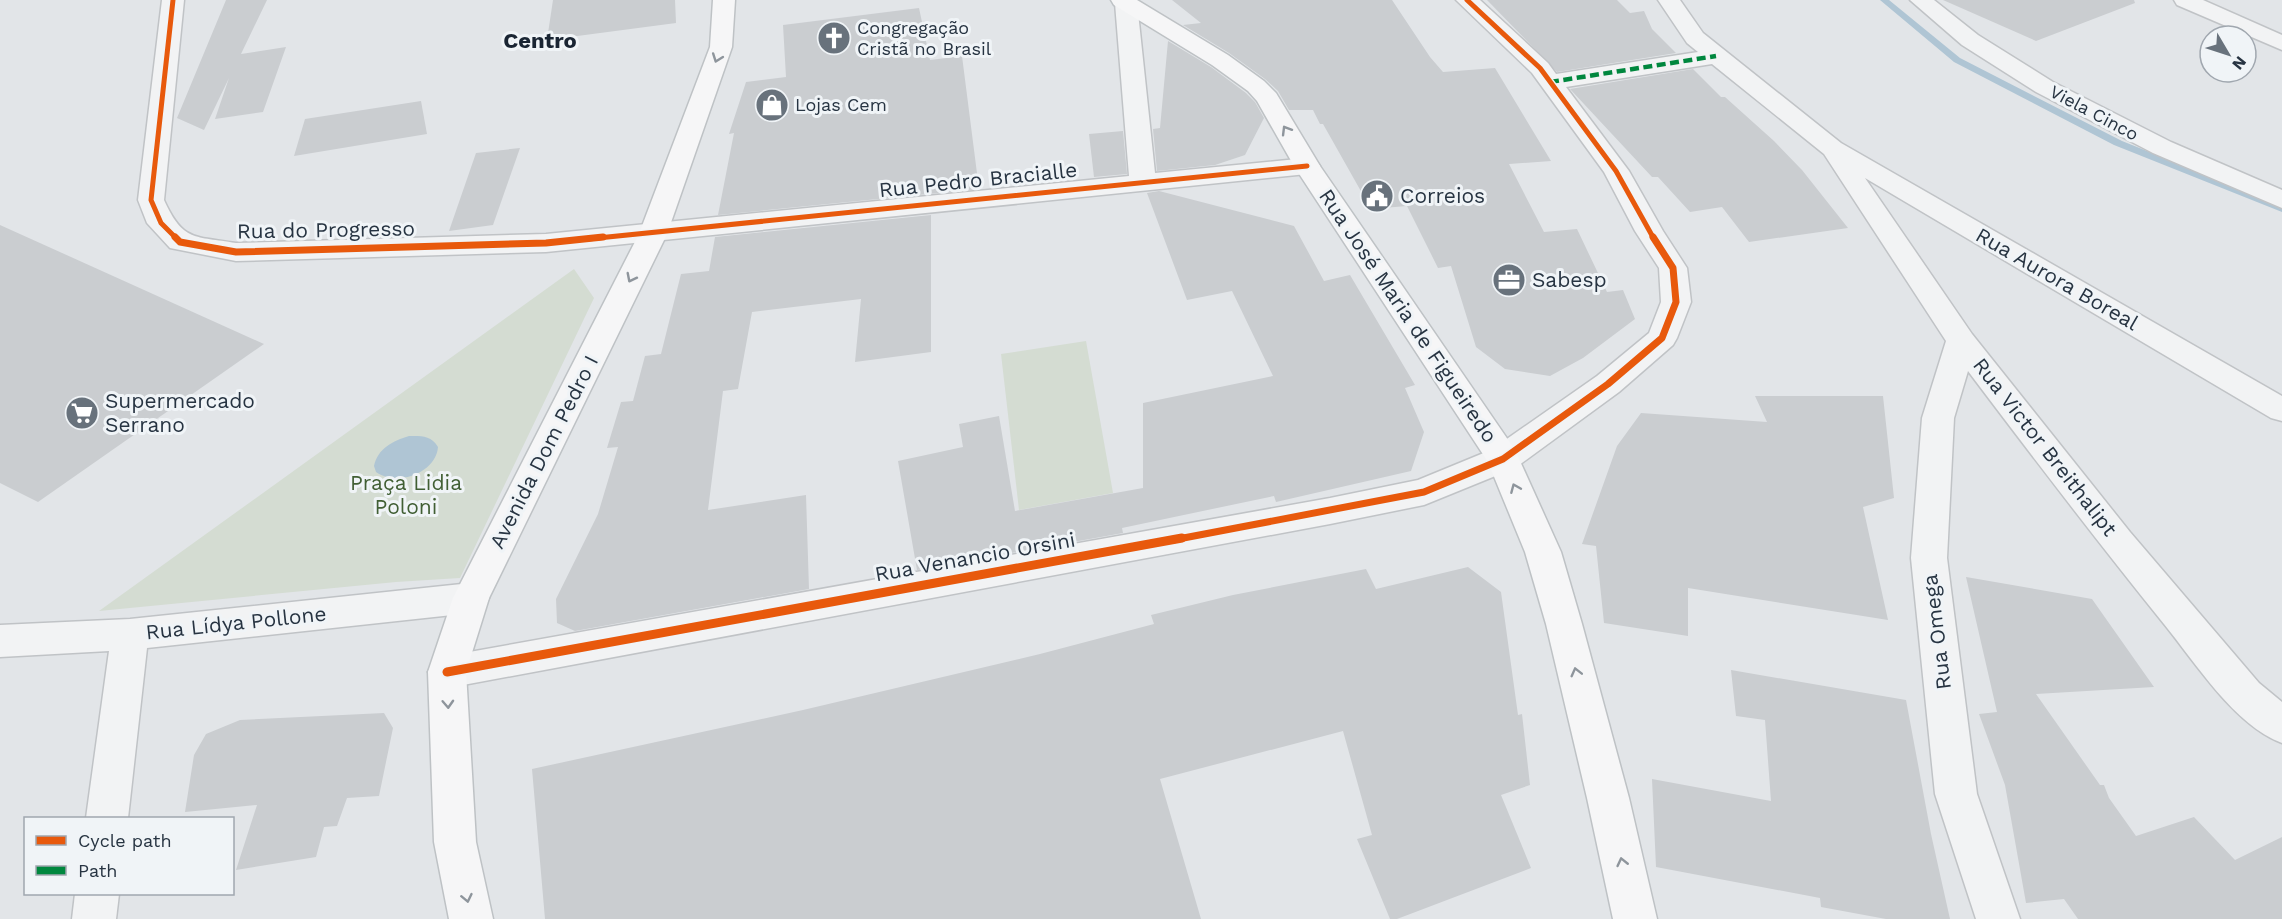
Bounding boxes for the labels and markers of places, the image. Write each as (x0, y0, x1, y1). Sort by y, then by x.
place label: Congregação Cristã no Brasil (857, 17, 992, 59)
church icon: Congregação Cristã no Brasil (816, 20, 852, 56)
shop icon: Lojas Cem (754, 87, 790, 123)
place label: Lojas Cem (795, 94, 887, 115)
public building icon: Correios (1359, 178, 1395, 214)
place label: Correios (1400, 183, 1485, 208)
office icon: Sabesp (1491, 262, 1527, 298)
place label: Sabesp (1532, 267, 1607, 292)
place label: Supermercado Serrano (105, 388, 255, 437)
supermarket icon: Supermercado Serrano (64, 395, 100, 431)

